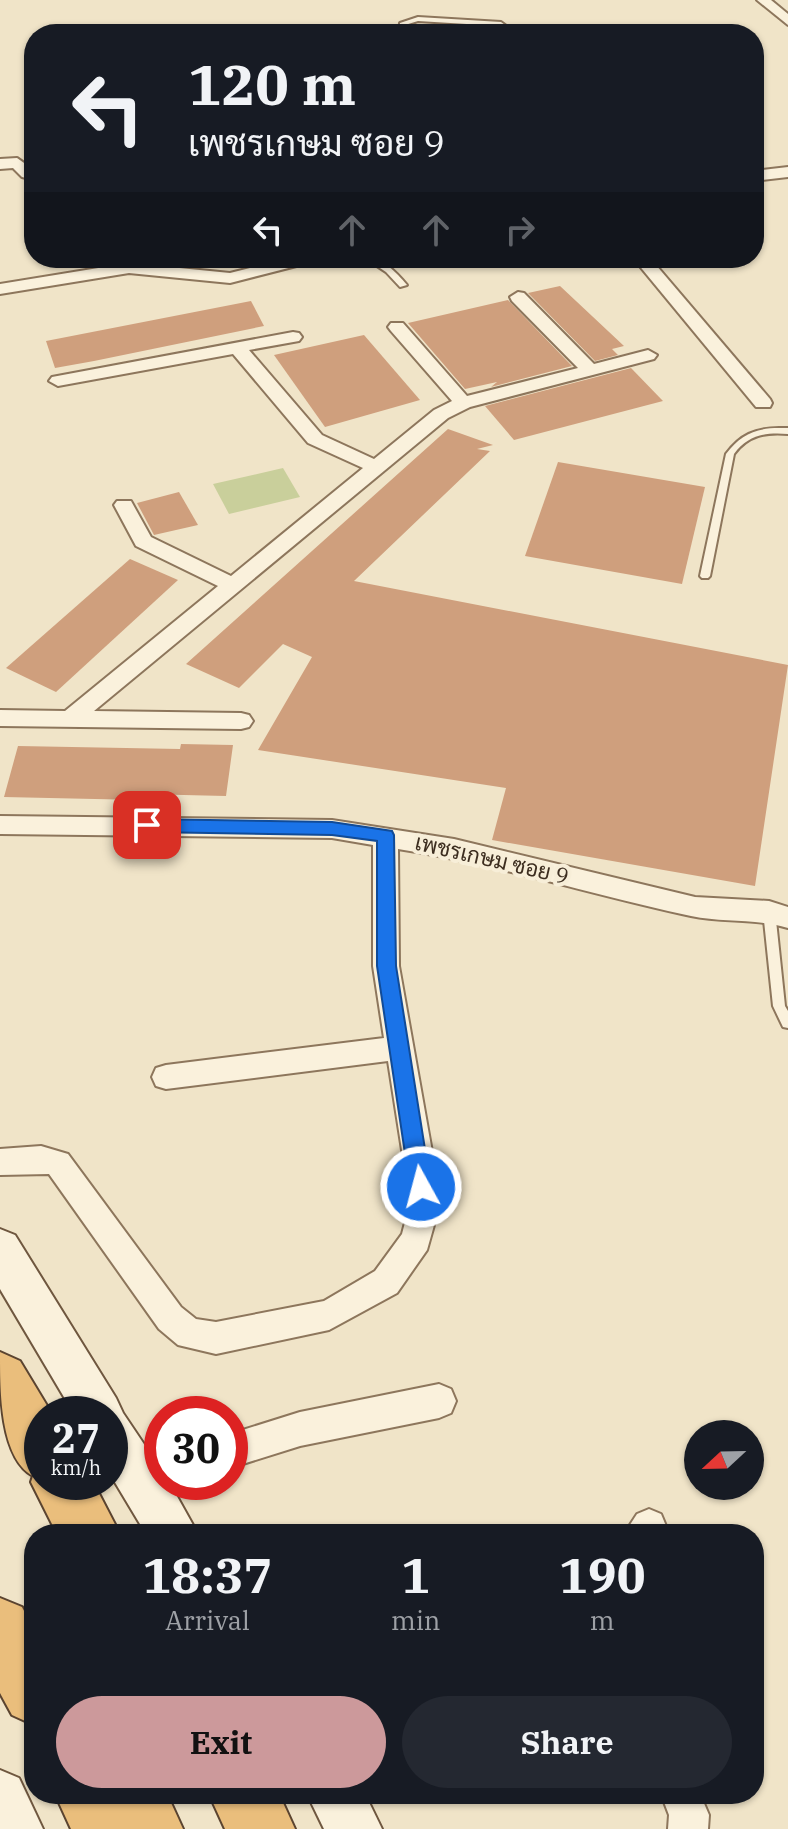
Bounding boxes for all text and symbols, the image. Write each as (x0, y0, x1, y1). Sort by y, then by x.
text: 120 m (188, 48, 356, 120)
icon: left (56, 56, 160, 160)
text: เพชรเกษม ซอย 9 (188, 119, 445, 166)
icon: left (246, 208, 290, 252)
icon: ahead (330, 208, 374, 252)
icon: ahead (414, 208, 458, 252)
icon: right (498, 208, 542, 252)
pin (113, 791, 181, 859)
icon: arrive (125, 803, 169, 847)
street label: เพชรเกษม ซอย 9 (412, 827, 572, 890)
position arrow (379, 1145, 463, 1229)
speed limit sign: 30 (144, 1396, 248, 1500)
text: 27 (52, 1412, 100, 1464)
north arrow (684, 1420, 764, 1500)
map controls (684, 1420, 764, 1500)
text: km/h (51, 1454, 101, 1481)
text: 18:37 (143, 1544, 272, 1606)
text: 1 (401, 1544, 430, 1606)
text: 190 (559, 1544, 645, 1606)
text: Arrival (165, 1603, 250, 1637)
text: min (391, 1603, 440, 1637)
text: m (590, 1603, 615, 1637)
button: Exit (56, 1696, 386, 1788)
button: Share (402, 1696, 732, 1788)

